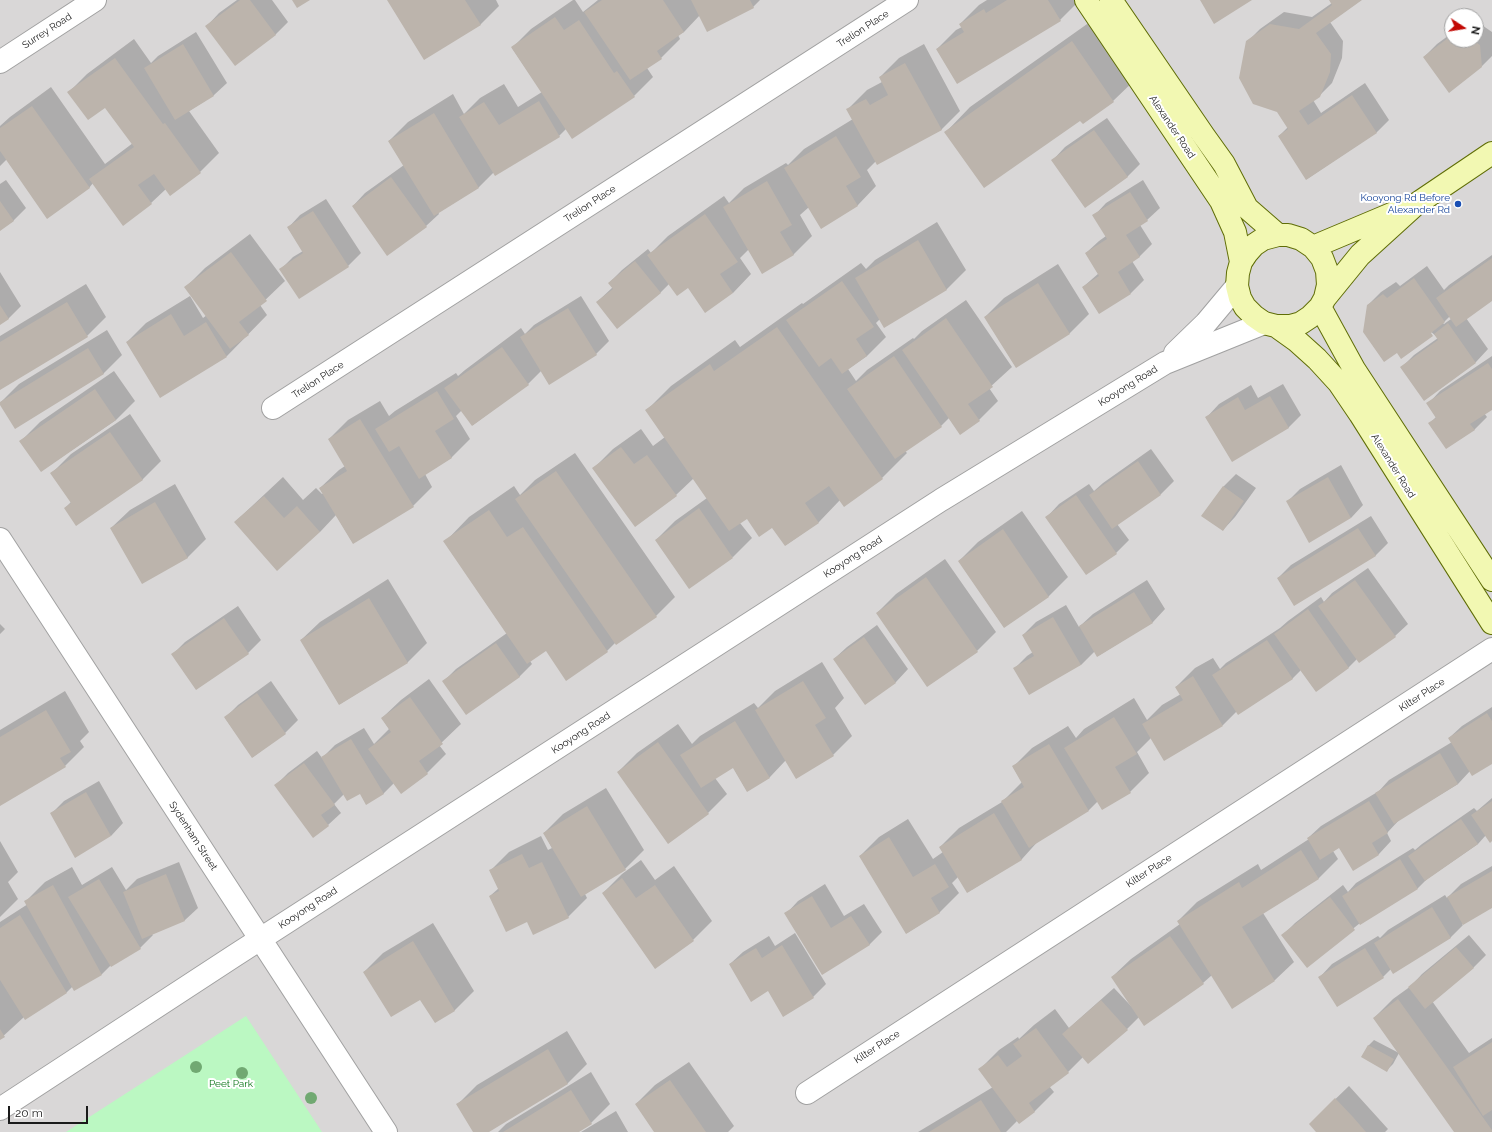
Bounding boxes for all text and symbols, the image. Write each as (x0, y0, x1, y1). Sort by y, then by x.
street label: Trelion Place (835, 8, 891, 50)
north arrow (1444, 8, 1484, 48)
street label: Surrey Road (20, 11, 74, 51)
text: N (1468, 25, 1482, 36)
street label: Alexander Road (1146, 93, 1198, 161)
street label: Trelion Place (562, 183, 618, 225)
place label: Kooyong Rd Before Alexander Rd (1361, 192, 1450, 216)
marker: Kooyong Rd Before Alexander Rd (1453, 199, 1463, 209)
street label: Trelion Place (290, 359, 346, 401)
street label: Kooyong Road (1096, 363, 1160, 409)
street label: Alexander Road (1368, 432, 1418, 500)
street label: Kooyong Road (821, 534, 885, 580)
street label: Kilter Place (1397, 676, 1447, 714)
street label: Kooyong Road (549, 710, 613, 756)
street label: Sydenham Street (166, 799, 220, 873)
street label: Kilter Place (1124, 852, 1174, 890)
street label: Kooyong Road (276, 885, 340, 931)
street label: Kilter Place (852, 1028, 902, 1066)
park label: Peet Park (209, 1078, 253, 1090)
scale bar (10, 1098, 90, 1124)
text: 20 m (15, 1106, 43, 1120)

